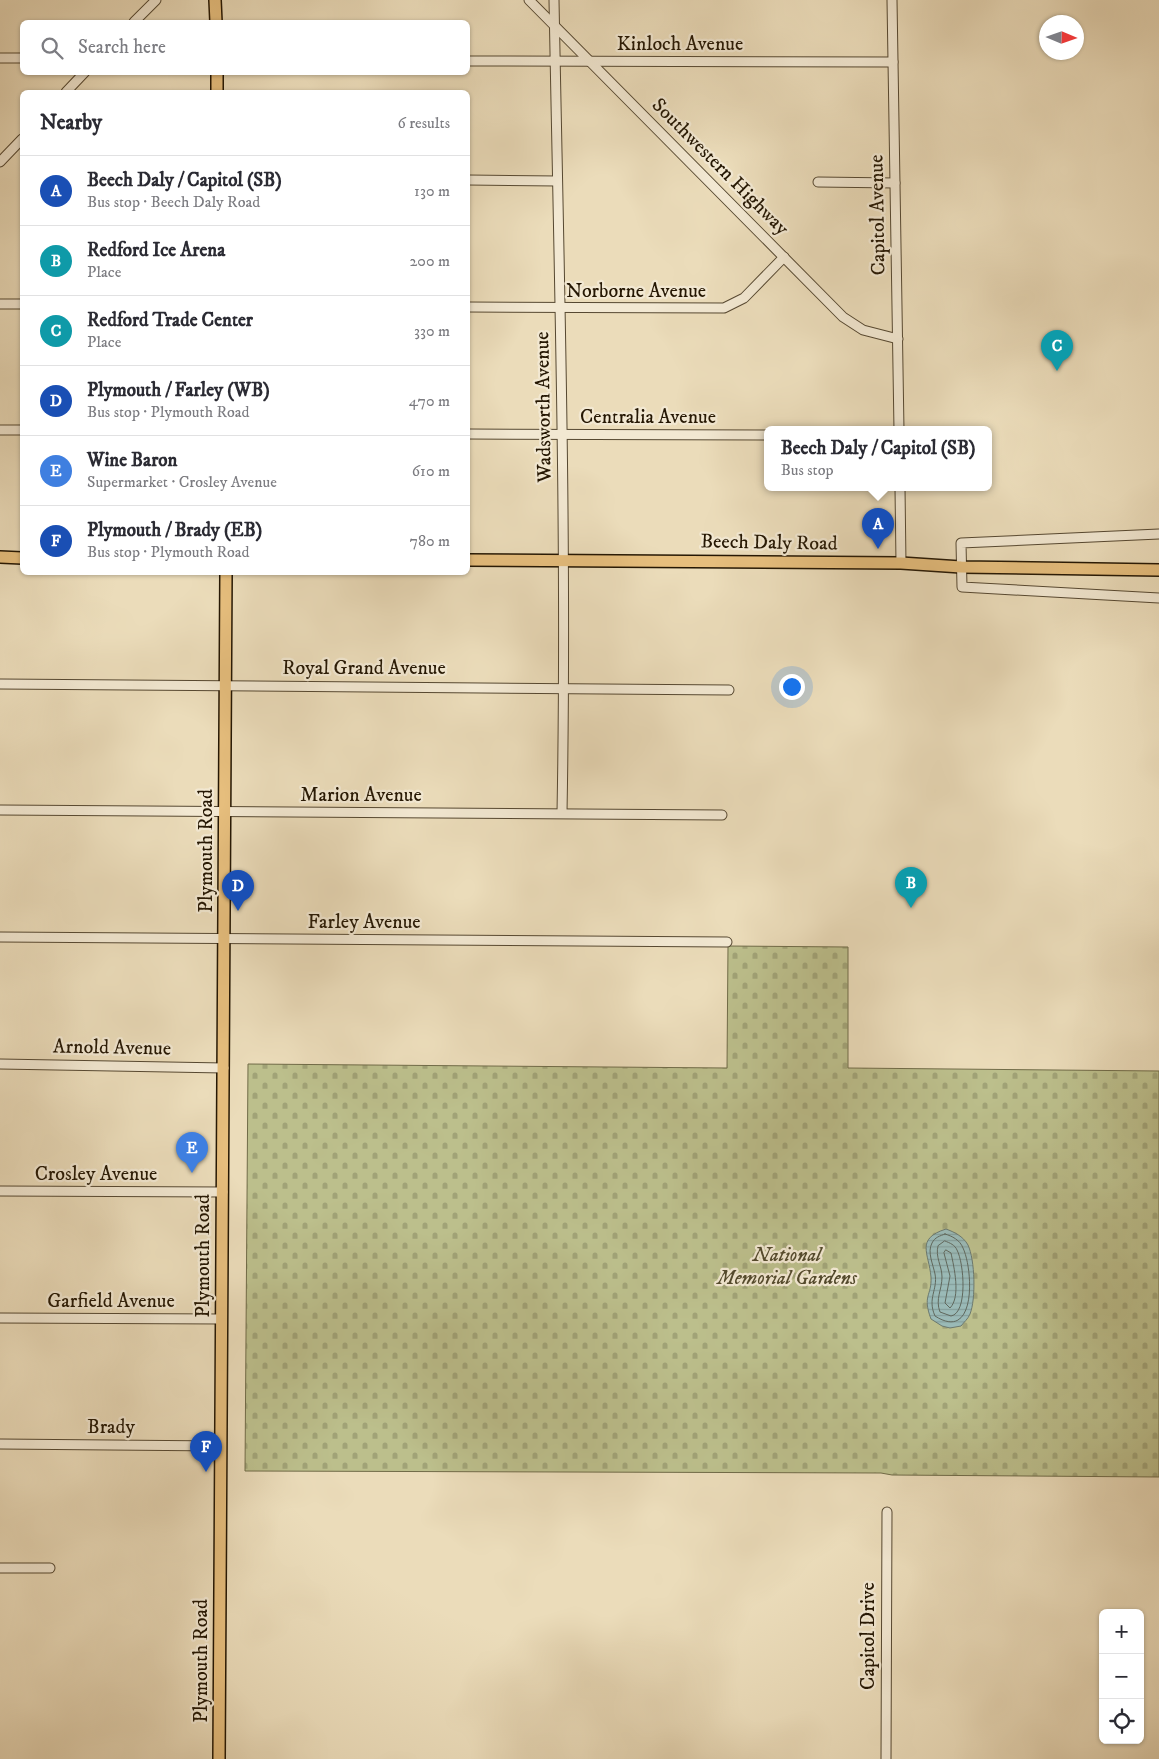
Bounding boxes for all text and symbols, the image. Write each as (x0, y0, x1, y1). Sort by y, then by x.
north arrow (1039, 15, 1084, 60)
search box (20, 20, 470, 75)
street label: Kinloch Avenue (617, 32, 743, 57)
icon: search (38, 34, 66, 62)
text: Search here (78, 36, 166, 59)
street label: Southwestern Highway (646, 93, 794, 241)
text: Nearby (40, 110, 102, 136)
text: 6 results (397, 113, 450, 133)
street label: Capitol Avenue (864, 154, 892, 276)
text: Beech Daly / Capitol (SB) (87, 169, 282, 192)
text: A (51, 181, 61, 201)
text: 130 m (414, 181, 450, 201)
text: Bus stop · Beech Daly Road (87, 192, 260, 212)
text: Redford Ice Arena (87, 239, 225, 262)
text: B (51, 251, 61, 271)
text: 200 m (409, 251, 450, 271)
text: Place (87, 262, 121, 282)
street label: Norborne Avenue (566, 279, 706, 304)
text: Redford Trade Center (87, 309, 253, 332)
text: C (51, 321, 61, 341)
text: 330 m (414, 321, 450, 341)
pin: C (1041, 330, 1073, 371)
street label: Wadsworth Avenue (530, 331, 558, 484)
text: Place (87, 332, 121, 352)
text: Plymouth / Farley (WB) (87, 379, 270, 402)
text: D (50, 391, 62, 411)
text: 470 m (409, 391, 450, 411)
text: Bus stop · Plymouth Road (87, 402, 250, 422)
street label: Centralia Avenue (580, 405, 716, 430)
popup (764, 426, 992, 491)
text: Beech Daly / Capitol (SB) (781, 437, 975, 460)
text: Wine Baron (87, 449, 177, 472)
text: Bus stop (781, 460, 834, 480)
text: E (50, 461, 62, 481)
text: 610 m (412, 461, 450, 481)
text: Supermarket · Crosley Avenue (87, 472, 277, 492)
pin: A (862, 508, 894, 549)
text: Plymouth / Brady (EB) (87, 519, 262, 542)
street label: Beech Daly Road (700, 529, 838, 557)
text: F (51, 531, 61, 551)
text: 780 m (410, 531, 450, 551)
text: Bus stop · Plymouth Road (87, 542, 250, 562)
street label: Royal Grand Avenue (282, 656, 446, 681)
your location (779, 674, 805, 700)
street label: Marion Avenue (300, 783, 422, 808)
street label: Plymouth Road (194, 789, 219, 913)
pin: B (895, 867, 927, 908)
pin: D (222, 870, 254, 911)
street label: Farley Avenue (307, 910, 421, 935)
street label: Arnold Avenue (53, 1034, 171, 1062)
pin: E (176, 1132, 208, 1173)
street label: Crosley Avenue (35, 1162, 157, 1187)
street label: Plymouth Road (191, 1194, 216, 1318)
park label: National Memorial Gardens (715, 1243, 858, 1291)
street label: Garfield Avenue (47, 1289, 175, 1314)
street label: Brady (87, 1415, 135, 1440)
pin: F (190, 1431, 222, 1472)
street label: Capitol Drive (856, 1582, 881, 1690)
street label: Plymouth Road (189, 1599, 214, 1723)
map controls (1099, 1609, 1144, 1744)
button: + (1099, 1609, 1144, 1654)
button: − (1099, 1654, 1144, 1699)
button: locate (1099, 1699, 1144, 1744)

